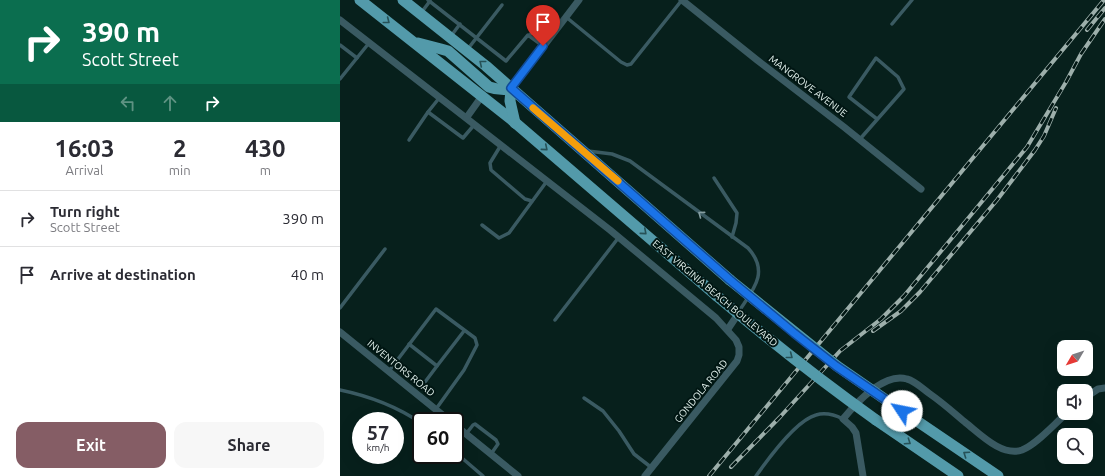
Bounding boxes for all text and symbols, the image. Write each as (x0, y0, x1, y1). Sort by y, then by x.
pin (526, 5, 560, 46)
icon: arrive (532, 11, 554, 33)
icon: right (16, 16, 68, 68)
text: 390 m (82, 16, 160, 47)
one-way arrow (382, 16, 389, 23)
text: Scott Street (82, 49, 179, 69)
street label: MANGROVE AVENUE (767, 53, 849, 119)
one-way arrow (479, 61, 486, 68)
icon: left (117, 92, 139, 114)
icon: ahead (159, 92, 181, 114)
icon: right (201, 92, 223, 114)
text: 16:03 (54, 135, 114, 162)
text: 2 (173, 135, 186, 162)
text: 430 (245, 135, 286, 162)
one-way arrow (540, 144, 548, 151)
text: Arrival (65, 163, 103, 177)
text: min (169, 163, 191, 177)
text: m (260, 163, 271, 177)
text: Turn right (50, 203, 120, 220)
icon: right (16, 208, 38, 230)
text: 390 m (282, 210, 324, 227)
one-way arrow (698, 211, 705, 218)
text: Scott Street (50, 220, 120, 234)
one-way arrow (639, 228, 647, 235)
street label: EAST VIRGINIA BEACH BOULEVARD (650, 238, 780, 348)
icon: arrive (16, 264, 38, 286)
text: Arrive at destination (50, 266, 196, 283)
text: 40 m (291, 266, 324, 283)
street label: INVENTORS ROAD (365, 338, 437, 398)
north arrow (1057, 340, 1093, 376)
map controls (1057, 340, 1093, 464)
one-way arrow (786, 351, 793, 358)
street label: GONDOLA ROAD (672, 357, 730, 425)
button: sound (1057, 384, 1093, 420)
position arrow (881, 390, 923, 432)
speed limit sign: 60 (412, 412, 464, 464)
text: 57 (367, 421, 389, 444)
button: Exit (16, 422, 166, 468)
button: Share (174, 422, 324, 468)
button: search (1057, 428, 1093, 464)
one-way arrow (904, 437, 911, 444)
text: km/h (366, 442, 390, 453)
one-way arrow (963, 451, 970, 459)

